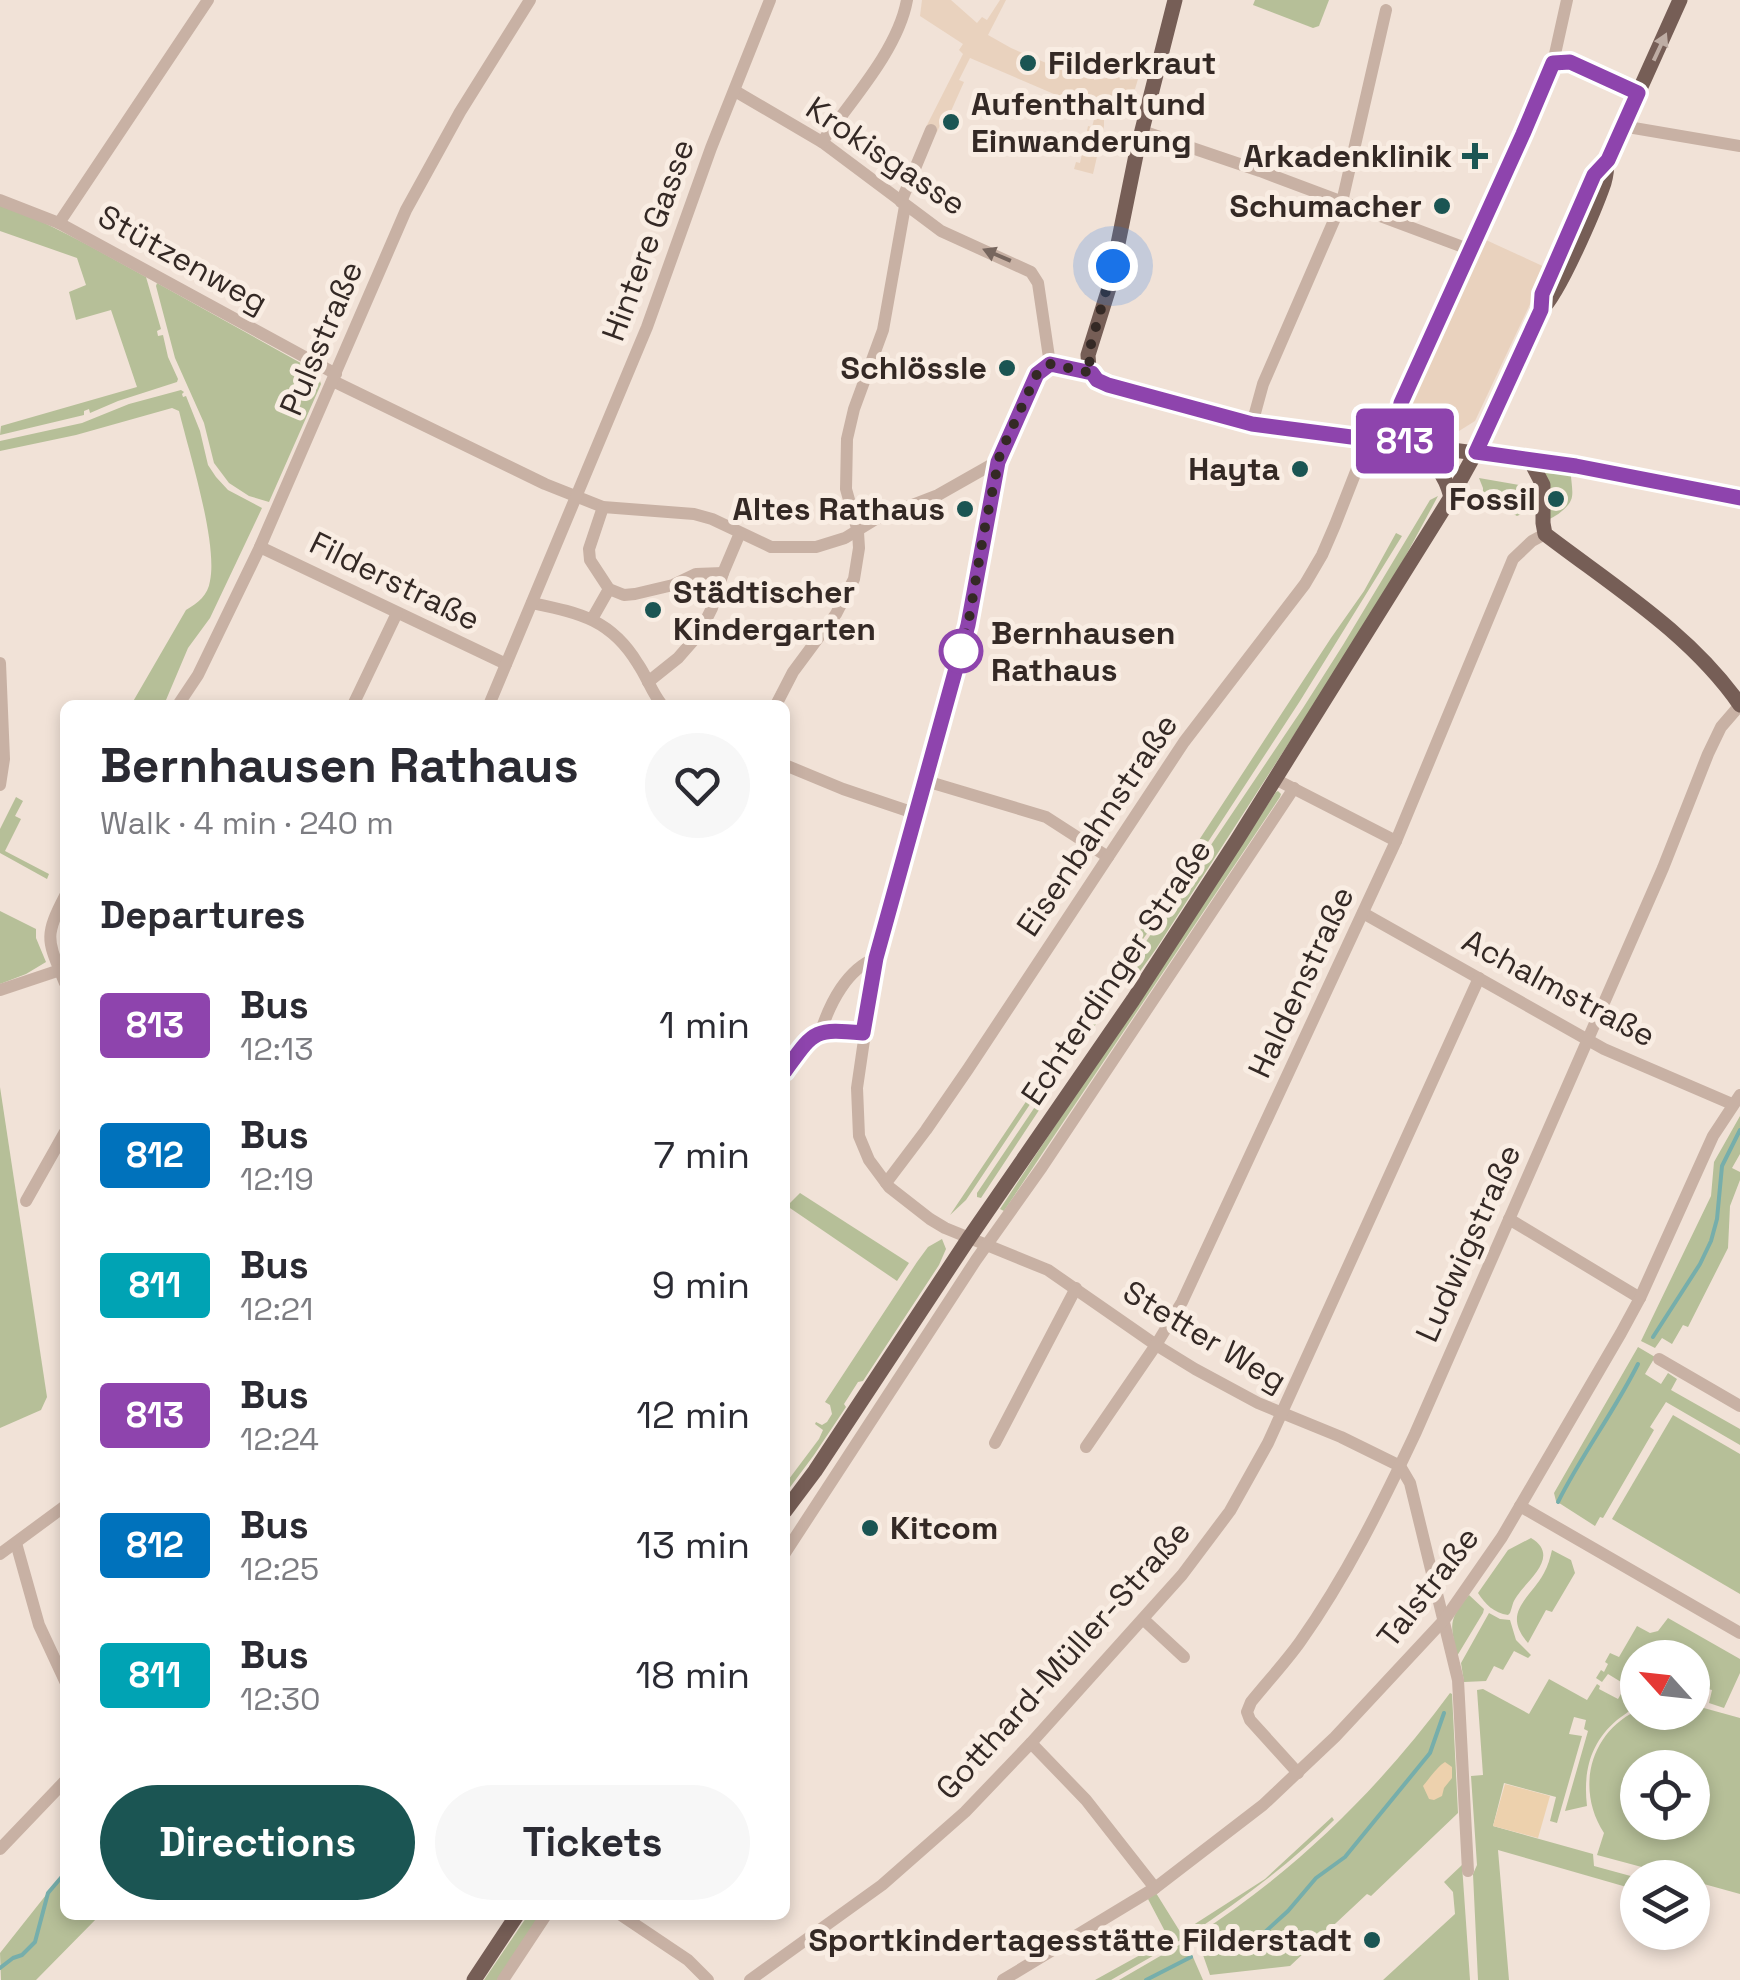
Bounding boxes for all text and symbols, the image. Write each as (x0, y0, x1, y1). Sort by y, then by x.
one-way arrow (1651, 32, 1668, 61)
place label: Filderkraut (1048, 43, 1216, 83)
marker: Filderkraut (1017, 52, 1039, 74)
place label: Aufenthalt und Einwanderung (971, 84, 1206, 161)
street label: Krokisgasse (798, 88, 974, 224)
marker: Aufenthalt und Einwanderung (940, 111, 962, 133)
street label: Hintere Gasse (593, 134, 703, 346)
place label: Arkadenklinik (1243, 136, 1452, 176)
marker: Arkadenklinik (1462, 143, 1488, 169)
place label: Schumacher (1230, 186, 1422, 226)
marker: Schumacher (1431, 195, 1453, 217)
street label: Stützenweg (91, 196, 275, 322)
your location (1088, 241, 1138, 291)
one-way arrow (982, 247, 1012, 263)
street label: Pulsstraße (271, 255, 371, 421)
place label: Schlössle (841, 348, 987, 388)
marker: Schlössle (996, 357, 1018, 379)
line badge: 813 (1348, 408, 1462, 474)
text: 813 (1376, 419, 1434, 463)
place label: Hayta (1188, 449, 1280, 489)
marker: Hayta (1289, 458, 1311, 480)
place label: Fossil (1449, 479, 1536, 519)
marker: Fossil (1545, 488, 1567, 510)
place label: Altes Rathaus (732, 489, 945, 529)
marker: Altes Rathaus (954, 498, 976, 520)
street label: Filderstraße (303, 523, 487, 639)
place label: Städtischer Kindergarten (673, 572, 876, 649)
marker: Städtischer Kindergarten (642, 599, 664, 621)
place label: Bernhausen Rathaus (991, 613, 1176, 690)
marker: Bernhausen Rathaus (940, 630, 982, 672)
street label: Eisenbahnstraße (1008, 706, 1186, 944)
button: heart (645, 733, 750, 838)
text: Bernhausen Rathaus (100, 735, 579, 796)
text: Walk · 4 min · 240 m (100, 803, 394, 843)
street label: Echterdinger Straße (1012, 831, 1220, 1113)
street label: Haldenstraße (1239, 880, 1363, 1084)
text: Departures (100, 891, 305, 939)
street label: Achalmstraße (1456, 920, 1662, 1056)
text: Bus (240, 981, 309, 1029)
text: 1 min (659, 1001, 750, 1049)
text: 813 (126, 1003, 184, 1047)
text: 12:13 (240, 1029, 313, 1069)
text: Bus (240, 1111, 309, 1159)
text: 7 min (654, 1131, 750, 1179)
text: 812 (126, 1133, 184, 1177)
street label: Ludwigstraße (1407, 1138, 1529, 1348)
text: 12:19 (240, 1159, 314, 1199)
text: Bus (240, 1241, 309, 1289)
text: 9 min (652, 1261, 750, 1309)
text: 811 (129, 1263, 181, 1307)
street label: Stetter Weg (1116, 1272, 1294, 1400)
text: 12:21 (240, 1289, 313, 1329)
text: Bus (240, 1371, 309, 1419)
text: 12 min (636, 1391, 750, 1439)
text: 813 (126, 1393, 184, 1437)
text: 12:24 (240, 1419, 319, 1459)
text: Bus (240, 1501, 309, 1549)
place label: Kitcom (890, 1508, 998, 1548)
street label: Gotthard-Müller-Straße (927, 1512, 1199, 1808)
marker: Kitcom (859, 1517, 881, 1539)
street label: Talstraße (1368, 1519, 1488, 1655)
text: 13 min (636, 1521, 750, 1569)
text: 812 (126, 1523, 184, 1567)
text: 12:25 (240, 1549, 319, 1589)
text: Bus (240, 1631, 309, 1679)
north arrow (1620, 1640, 1710, 1730)
map controls (1620, 1640, 1710, 1950)
text: 18 min (635, 1651, 750, 1699)
text: 811 (129, 1653, 181, 1697)
text: 12:30 (240, 1679, 321, 1719)
button: locate (1620, 1750, 1710, 1840)
button: Directions (100, 1785, 415, 1900)
button: Tickets (435, 1785, 750, 1900)
button: layers (1620, 1860, 1710, 1950)
place label: Sportkindertagesstätte Filderstadt (808, 1920, 1352, 1960)
marker: Sportkindertagesstätte Filderstadt (1361, 1929, 1383, 1951)

